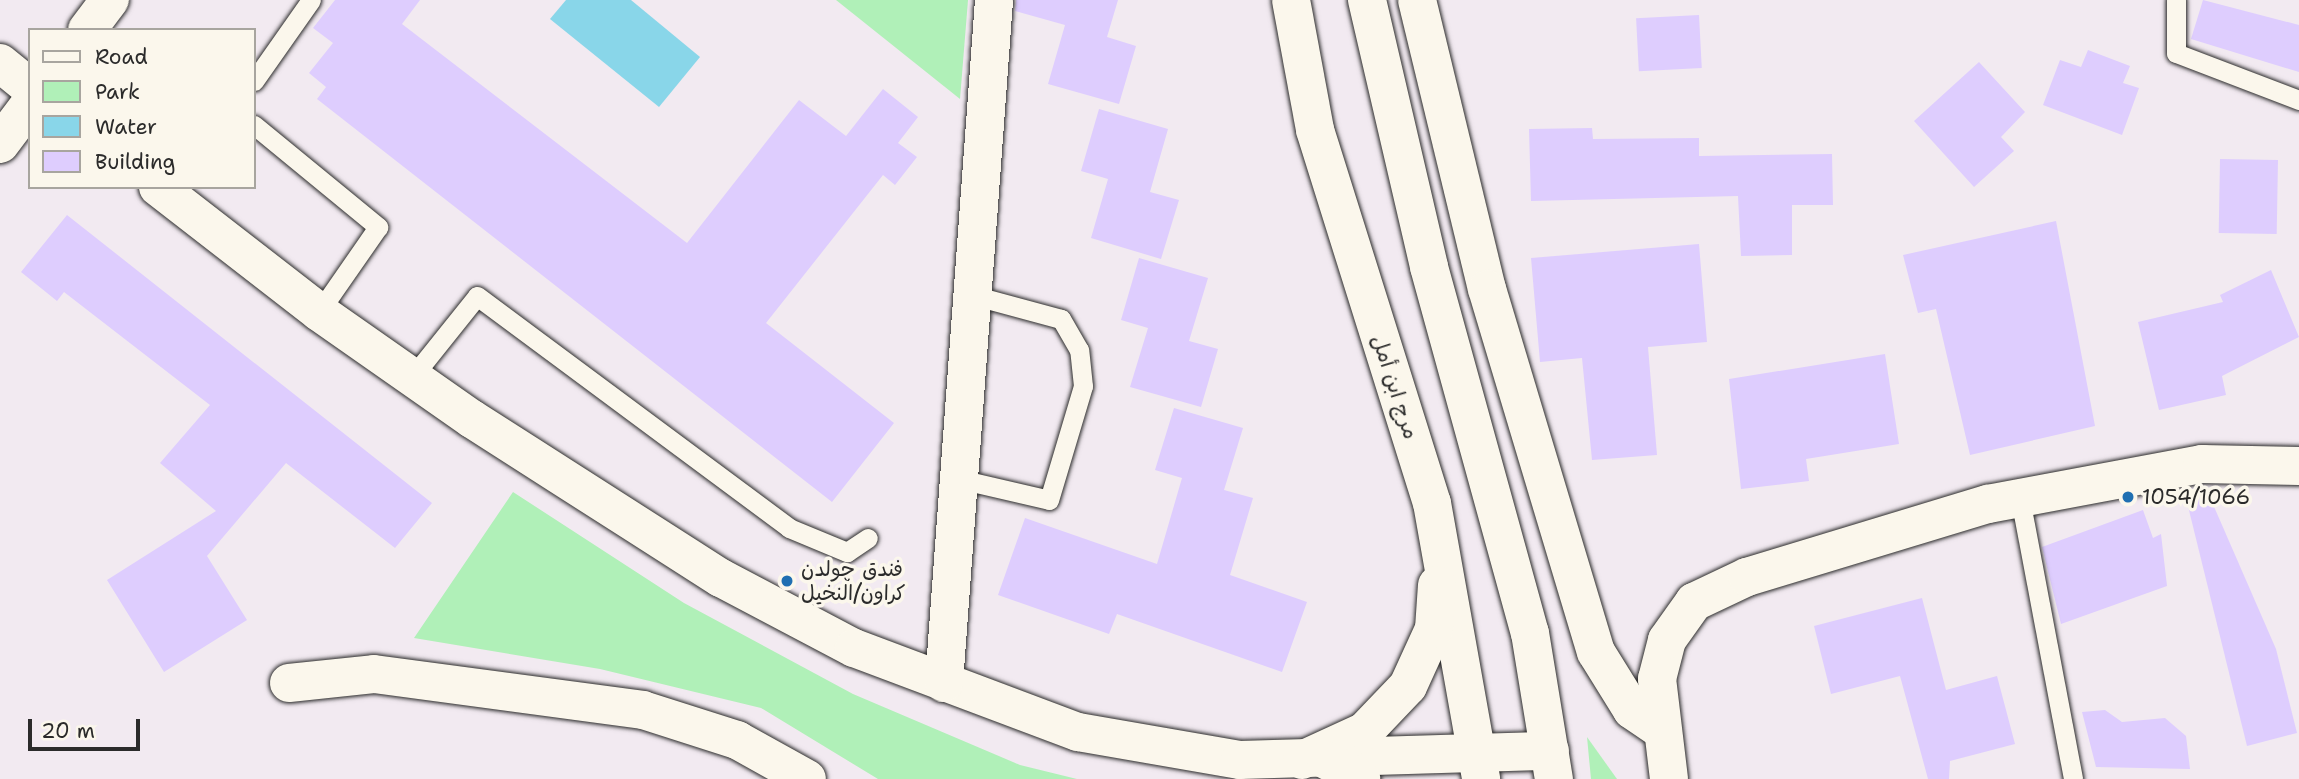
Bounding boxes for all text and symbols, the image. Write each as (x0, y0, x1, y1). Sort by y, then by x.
legend (28, 28, 256, 189)
text: Road (95, 43, 148, 71)
text: Park (95, 78, 140, 106)
text: Water (95, 113, 157, 141)
text: Building (95, 148, 175, 176)
street label: مرج ابن أمل (1366, 332, 1424, 442)
place label: 1054/1066 (2142, 484, 2250, 510)
marker: 1054/1066 (2120, 489, 2136, 505)
place label: فندق چولدن كراون/النخيل (801, 556, 906, 606)
marker: فندق چولدن كراون/النخيل (779, 573, 795, 589)
scale bar (32, 706, 144, 750)
text: 20 m (41, 717, 95, 745)

